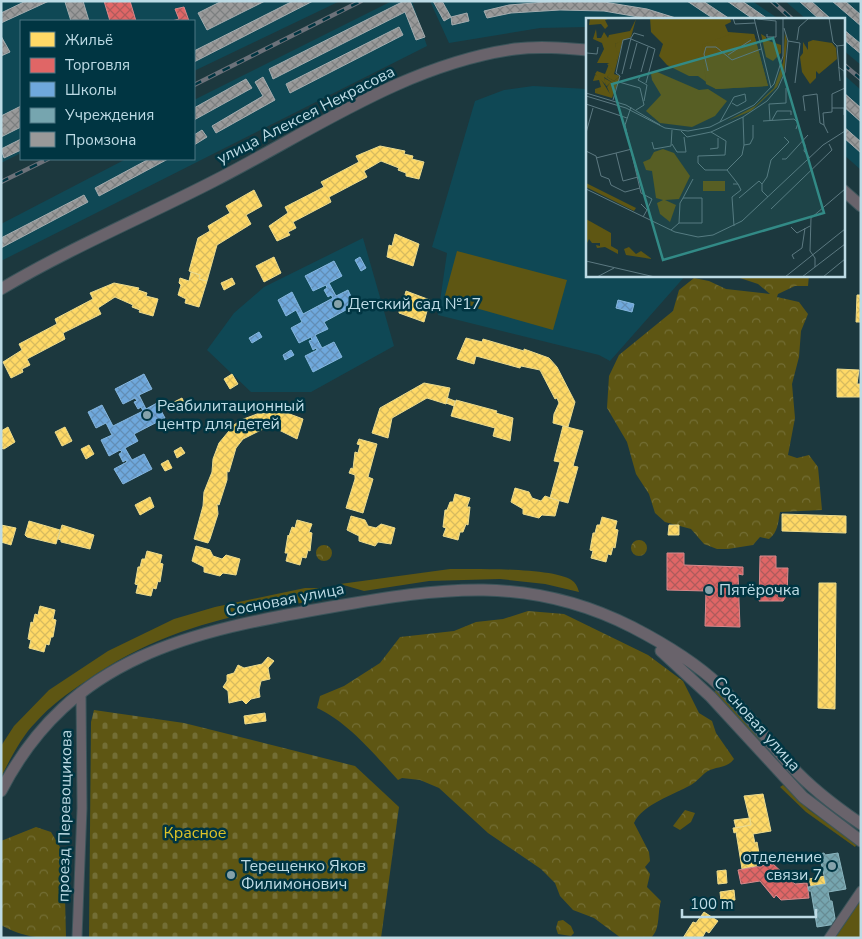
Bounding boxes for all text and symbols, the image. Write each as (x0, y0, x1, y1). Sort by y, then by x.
inset map (586, 18, 844, 276)
legend (20, 20, 195, 160)
text: Жильё (65, 30, 113, 50)
text: Торговля (65, 55, 130, 75)
street label: улица Алексея Некрасова (213, 60, 399, 170)
text: Школы (65, 80, 117, 100)
text: Учреждения (64, 105, 154, 125)
text: Промзона (65, 130, 136, 150)
place label: Детский сад №17 (348, 293, 481, 315)
marker: Детский сад №17 (332, 298, 344, 310)
place label: Реабилитационный центр для детей (157, 395, 305, 435)
marker: Реабилитационный центр для детей (141, 409, 153, 421)
street label: Сосновая улица (224, 578, 346, 622)
place label: Пятёрочка (719, 579, 800, 601)
marker: Пятёрочка (703, 584, 715, 596)
street label: Сосновая улица (709, 672, 805, 776)
street label: проезд Перевощикова (52, 730, 78, 902)
park label: Красное (163, 822, 227, 844)
place label: отделение связи 7 (742, 846, 822, 886)
place label: Терещенко Яков Филимонович (241, 855, 366, 895)
marker: отделение связи 7 (826, 860, 838, 872)
marker: Терещенко Яков Филимонович (225, 869, 237, 881)
scale bar (682, 886, 816, 918)
text: 100 m (690, 894, 734, 914)

